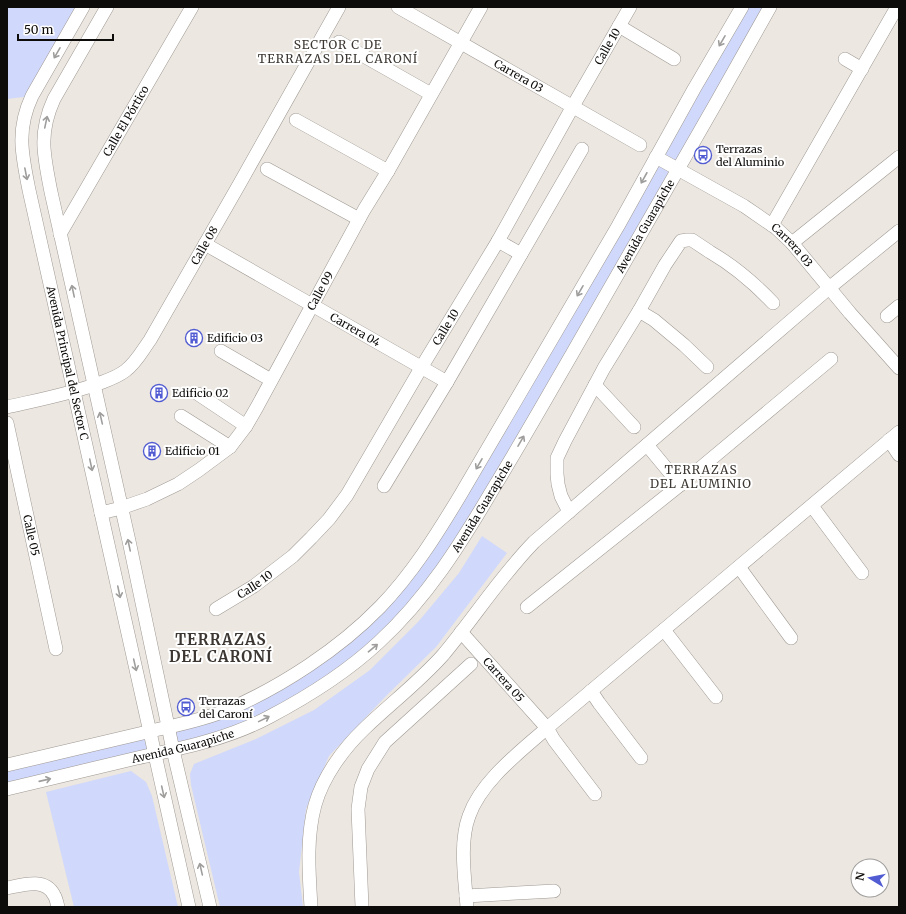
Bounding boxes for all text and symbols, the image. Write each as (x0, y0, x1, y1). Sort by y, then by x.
scale bar (18, 16, 113, 42)
text: 50 m (24, 22, 53, 37)
street label: Calle 10 (591, 26, 623, 67)
one-way arrow (718, 35, 726, 47)
district label: SECTOR C DE TERRAZAS DEL CARONÍ (258, 37, 418, 66)
one-way arrow (53, 47, 60, 59)
street label: Carrera 03 (491, 56, 546, 96)
street label: Calle El Pórtico (100, 82, 152, 159)
one-way arrow (42, 116, 50, 129)
place label: Terrazas del Aluminio (716, 142, 785, 169)
bus stop icon: Terrazas del Aluminio (693, 145, 713, 165)
one-way arrow (22, 167, 30, 180)
one-way arrow (640, 172, 648, 184)
street label: Avenida Guarapiche (612, 177, 677, 276)
street label: Carrera 03 (769, 220, 816, 270)
street label: Calle 08 (188, 223, 221, 267)
street label: Calle 09 (304, 269, 336, 313)
street label: Avenida Principal del Sector C (43, 284, 92, 442)
one-way arrow (68, 285, 76, 298)
one-way arrow (575, 285, 583, 297)
street label: Calle 10 (429, 306, 462, 348)
street label: Carrera 04 (328, 310, 383, 350)
building icon: Edificio 03 (184, 328, 204, 348)
place label: Edificio 03 (207, 331, 263, 345)
building icon: Edificio 02 (149, 383, 169, 403)
place label: Edificio 02 (172, 386, 228, 400)
one-way arrow (97, 412, 105, 425)
one-way arrow (518, 435, 526, 447)
building icon: Edificio 01 (142, 441, 162, 461)
place label: Edificio 01 (165, 444, 220, 458)
one-way arrow (87, 458, 95, 471)
street label: Avenida Guarapiche (448, 458, 516, 556)
one-way arrow (475, 458, 483, 470)
district label: TERRAZAS DEL ALUMINIO (650, 462, 752, 491)
street label: Calle 05 (20, 514, 43, 557)
one-way arrow (125, 539, 133, 552)
street label: Calle 10 (235, 567, 275, 602)
one-way arrow (115, 585, 123, 598)
district label: TERRAZAS DEL CARONÍ (169, 630, 273, 666)
one-way arrow (367, 644, 378, 653)
street label: Carrera 05 (480, 654, 527, 705)
one-way arrow (131, 658, 139, 671)
place label: Terrazas del Caroní (199, 694, 253, 721)
bus stop icon: Terrazas del Caroní (176, 697, 196, 717)
one-way arrow (258, 715, 270, 722)
street label: Avenida Guarapiche (129, 726, 236, 766)
one-way arrow (38, 775, 51, 783)
one-way arrow (160, 785, 168, 798)
north arrow (850, 858, 890, 898)
one-way arrow (197, 863, 205, 876)
text: N (853, 870, 868, 882)

